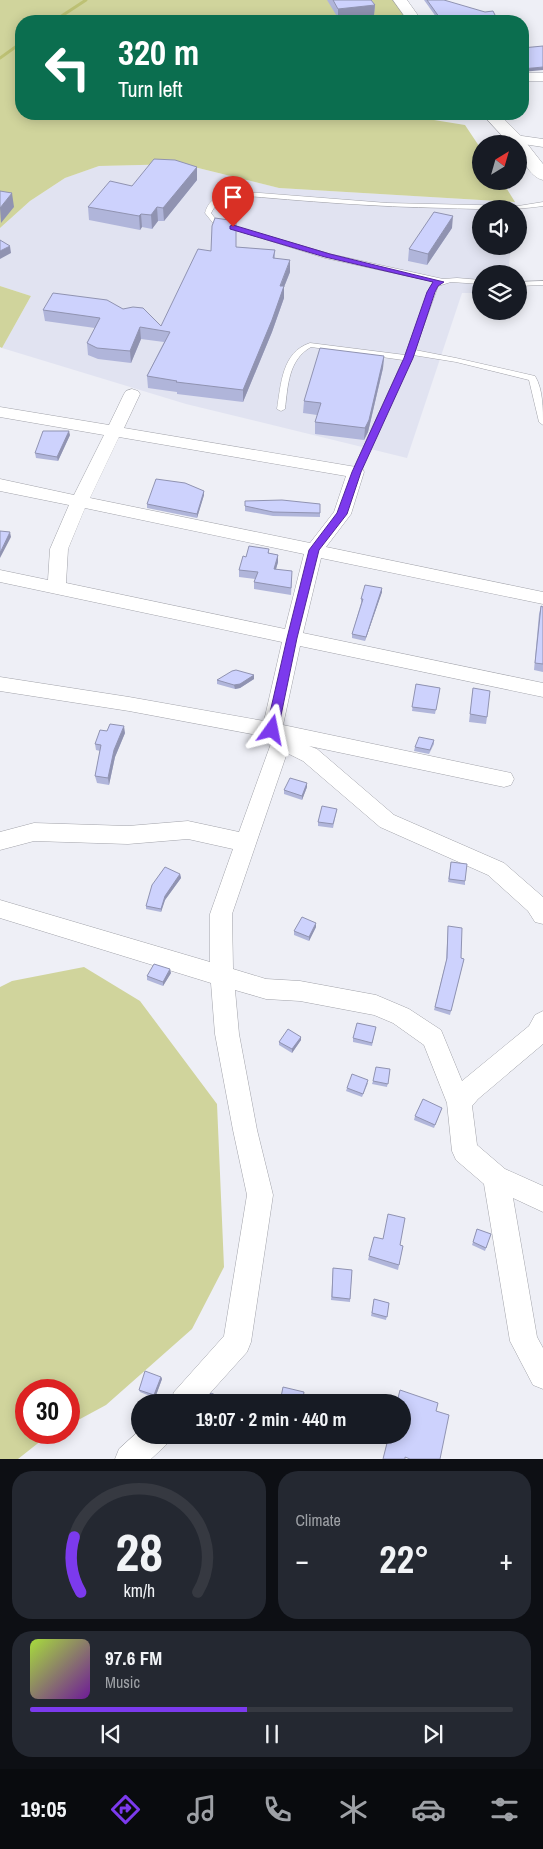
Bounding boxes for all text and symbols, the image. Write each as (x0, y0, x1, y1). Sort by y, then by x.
text: 320 m (118, 29, 199, 76)
icon: left (35, 35, 100, 100)
text: Turn left (118, 74, 183, 104)
north arrow (472, 135, 528, 190)
map controls (472, 135, 527, 320)
pin (212, 176, 254, 227)
icon: arrive (219, 183, 247, 211)
button: sound (472, 200, 527, 255)
button: layers (472, 265, 527, 320)
position arrow (245, 703, 297, 755)
speed limit sign: 30 (15, 1379, 80, 1444)
text: 19:07 · 2 min · 440 m (196, 1406, 346, 1432)
text: Climate (296, 1509, 341, 1531)
text: 28 (115, 1517, 162, 1587)
text: 22° (379, 1534, 429, 1585)
text: − (296, 1541, 309, 1579)
text: + (500, 1541, 513, 1579)
text: km/h (123, 1579, 155, 1603)
text: 97.6 FM (105, 1645, 162, 1671)
text: Music (105, 1671, 140, 1693)
icon: previous (97, 1720, 125, 1748)
icon: pause (258, 1720, 286, 1748)
icon: next (419, 1720, 447, 1748)
icon: directions (108, 1792, 143, 1827)
icon: music (184, 1792, 219, 1827)
icon: phone (260, 1792, 295, 1827)
icon: climate (336, 1792, 371, 1827)
icon: car (411, 1792, 446, 1827)
icon: filters (487, 1792, 522, 1827)
text: 19:05 (20, 1794, 67, 1824)

